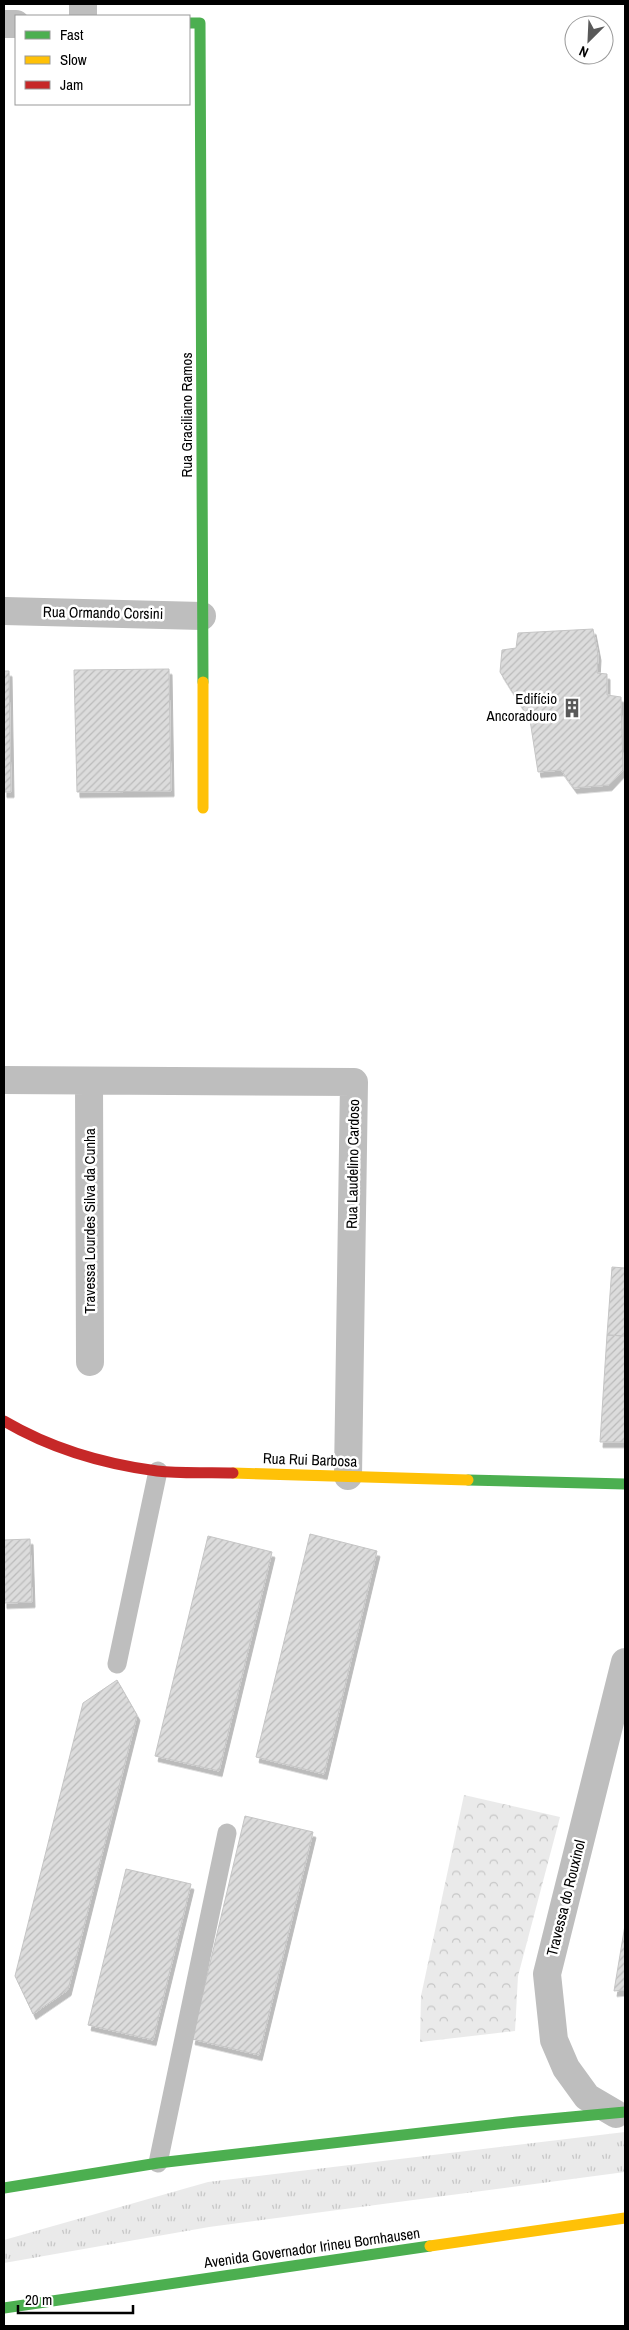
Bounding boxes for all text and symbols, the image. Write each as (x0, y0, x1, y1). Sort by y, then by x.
legend (15, 15, 190, 105)
north arrow (564, 15, 614, 65)
text: Fast (60, 24, 84, 45)
text: N (576, 42, 591, 62)
text: Slow (60, 49, 87, 70)
text: Jam (60, 74, 83, 95)
street label: Rua Graciliano Ramos (176, 352, 197, 478)
street label: Rua Ormando Corsini (43, 601, 163, 624)
place label: Edifício Ancoradouro (486, 688, 557, 726)
building icon: Edifício Ancoradouro (561, 697, 583, 719)
street label: Rua Laudelino Cardoso (341, 1099, 364, 1229)
street label: Travessa Lourdes Silva da Cunha (79, 1128, 100, 1314)
street label: Rua Rui Barbosa (263, 1447, 358, 1472)
street label: Travessa do Rouxinol (541, 1838, 590, 1958)
street label: Avenida Governador Irineu Bornhausen (202, 2222, 421, 2273)
scale bar (18, 2282, 132, 2314)
text: 20 m (25, 2289, 52, 2310)

